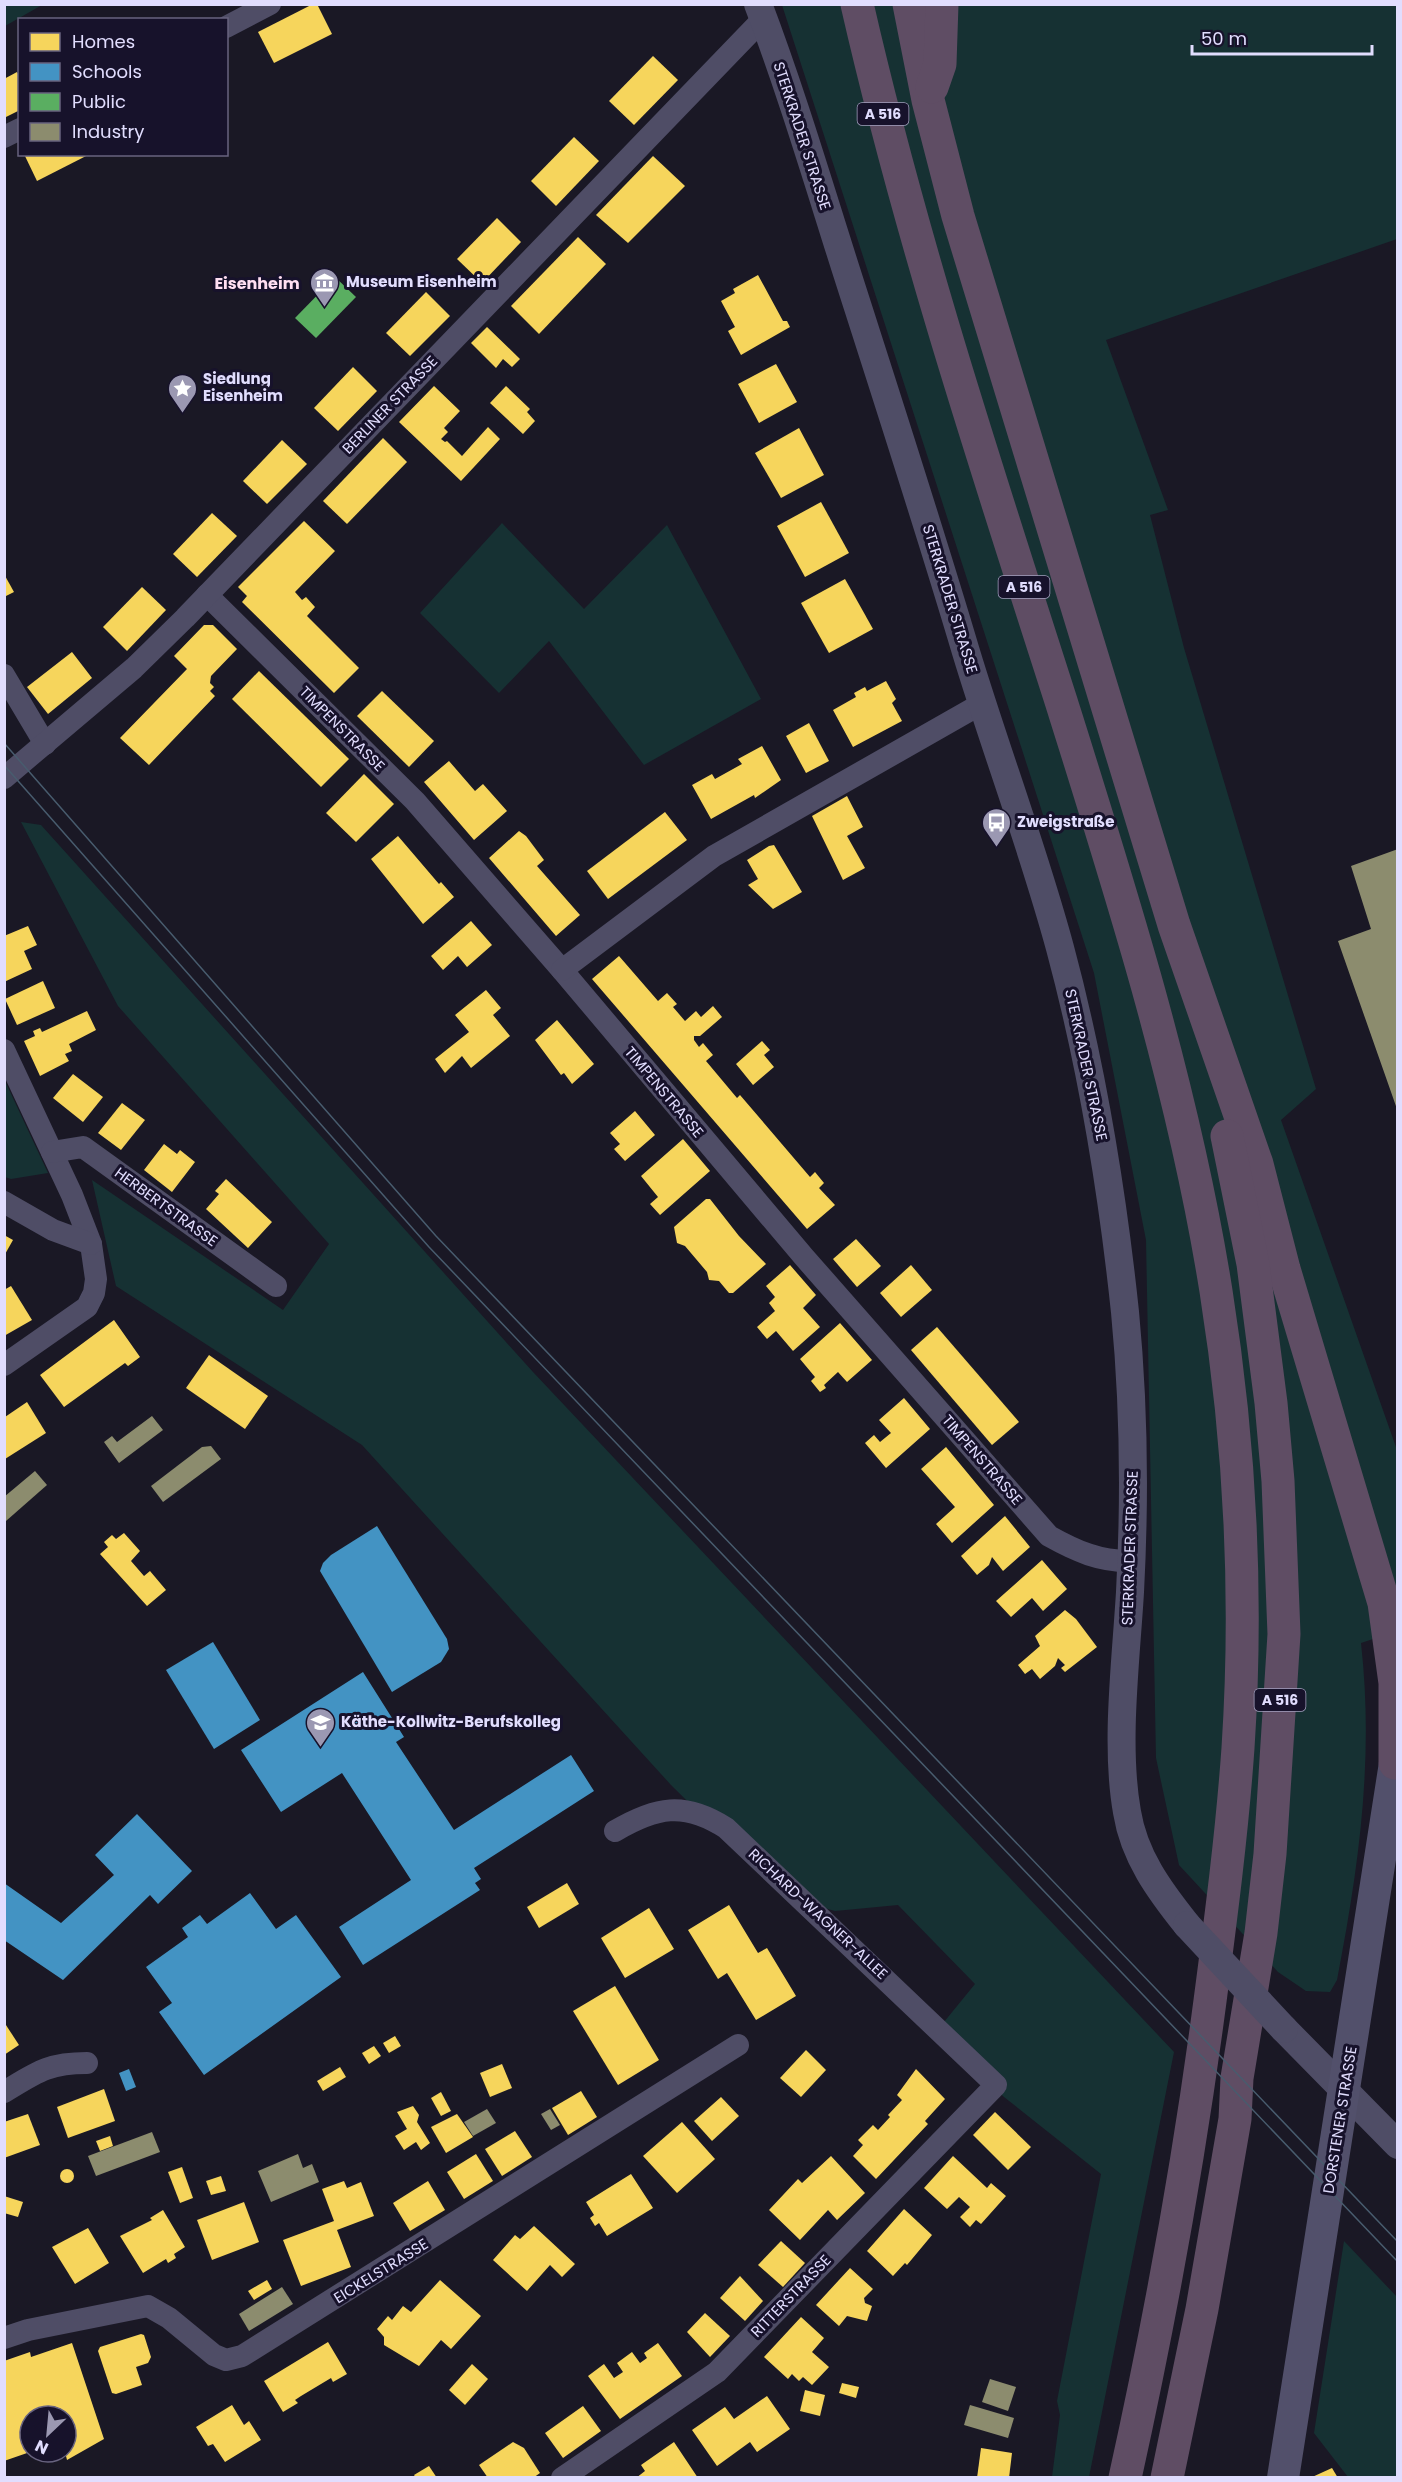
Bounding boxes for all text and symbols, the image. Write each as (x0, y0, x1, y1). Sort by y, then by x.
legend (18, 18, 228, 156)
scale bar (1192, 18, 1372, 56)
text: 50 m (1201, 26, 1247, 51)
text: Homes (72, 29, 135, 54)
text: Schools (72, 59, 142, 84)
street label: STERKRADER STRASSE (769, 59, 836, 213)
text: Public (72, 89, 126, 114)
road number: A 516 (858, 103, 908, 125)
text: Industry (72, 119, 144, 144)
museum icon: Museum Eisenheim (309, 266, 341, 308)
place label: Museum Eisenheim (346, 271, 497, 292)
district label: Eisenheim (214, 272, 300, 295)
street label: BERLINER STRASSE (337, 351, 442, 458)
place label: Siedlung Eisenheim (203, 368, 283, 406)
place icon: Siedlung Eisenheim (166, 372, 198, 414)
street label: STERKRADER STRASSE (918, 522, 983, 676)
road number: A 516 (998, 576, 1050, 598)
street label: TIMPENSTRASSE (295, 681, 390, 776)
bus stop icon: Zweigstraße (980, 806, 1012, 848)
place label: Zweigstraße (1017, 811, 1115, 832)
street label: STERKRADER STRASSE (1060, 987, 1113, 1143)
street label: TIMPENSTRASSE (620, 1042, 709, 1142)
street label: HERBERTSTRASSE (110, 1162, 222, 1251)
street label: TIMPENSTRASSE (937, 1410, 1027, 1509)
street label: STERKRADER STRASSE (1116, 1470, 1143, 1626)
road number: A 516 (1254, 1689, 1306, 1711)
school or university icon: Käthe-Kollwitz-Berufskolleg (304, 1706, 336, 1748)
place label: Käthe-Kollwitz-Berufskolleg (341, 1711, 561, 1732)
street label: RICHARD-WAGNER-ALLEE (744, 1843, 893, 1984)
street label: DORSTENER STRASSE (1317, 2045, 1362, 2195)
street label: EICKELSTRASSE (330, 2233, 432, 2308)
street label: RITTERSTRASSE (746, 2250, 835, 2342)
north arrow (18, 2404, 78, 2464)
text: N (31, 2434, 52, 2460)

